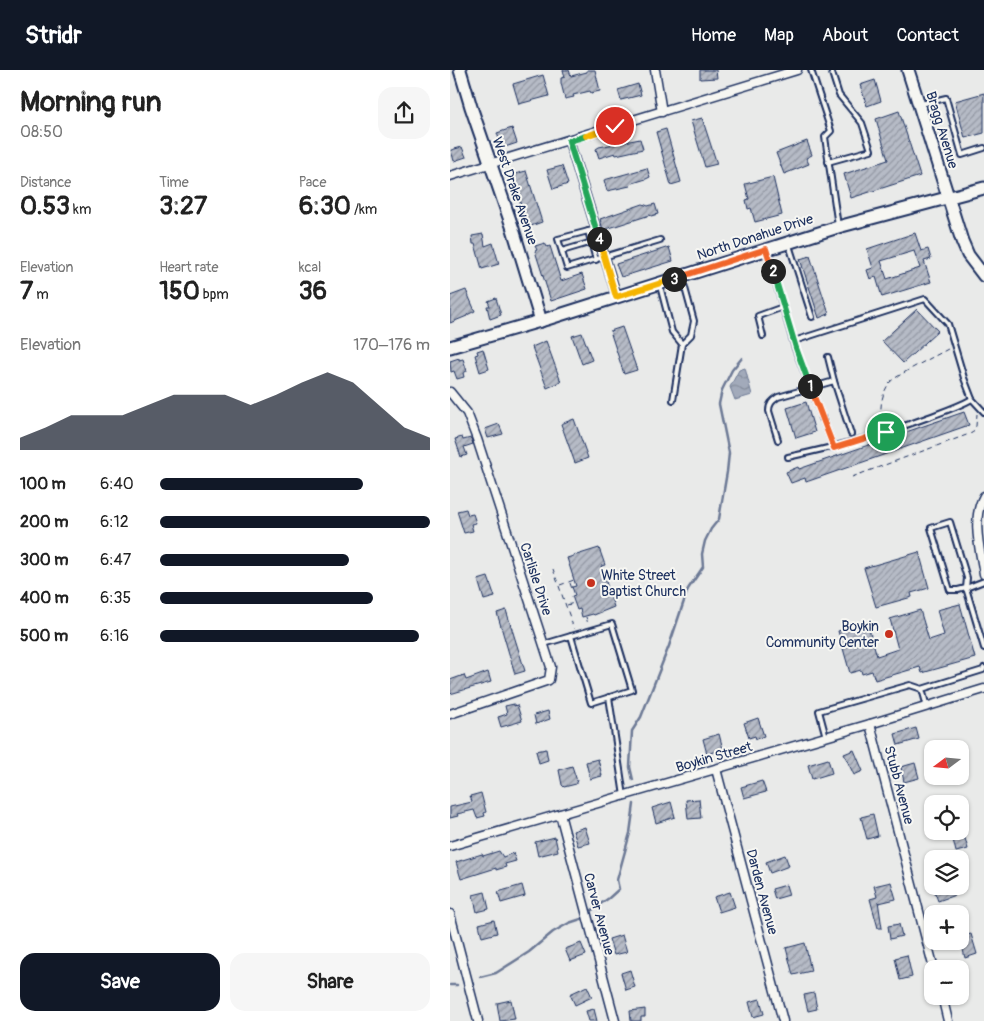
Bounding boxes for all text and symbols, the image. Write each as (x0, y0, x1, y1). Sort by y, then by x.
text: Stridr (25, 21, 82, 50)
text: Home (691, 24, 736, 47)
text: Map (764, 24, 794, 47)
text: About (822, 24, 868, 47)
text: Contact (896, 24, 959, 47)
text: Morning run (20, 85, 162, 120)
button: share (378, 87, 430, 139)
street label: Bragg Avenue (922, 89, 962, 171)
pin (594, 105, 636, 147)
icon: check (601, 112, 629, 140)
text: 08:50 (20, 122, 63, 142)
street label: West Drake Avenue (489, 135, 541, 247)
text: Distance (20, 174, 71, 191)
text: Time (159, 174, 189, 191)
text: Pace (299, 174, 326, 191)
text: 0.53 (20, 191, 70, 222)
text: 3:27 (159, 191, 207, 222)
text: 6:30 (299, 191, 351, 222)
text: km (70, 201, 91, 218)
text: /km (351, 201, 377, 218)
street label: North Donahue Drive (695, 210, 815, 264)
pin: 4 (586, 226, 612, 252)
text: 4 (595, 231, 604, 248)
pin: 2 (760, 258, 786, 284)
text: Elevation (20, 259, 73, 276)
text: Heart rate (159, 259, 218, 276)
text: kcal (299, 259, 321, 276)
text: 2 (770, 263, 777, 280)
pin: 3 (662, 266, 686, 292)
text: 3 (671, 271, 678, 288)
text: 7 (20, 276, 33, 307)
text: 150 (159, 276, 200, 307)
text: 36 (299, 276, 327, 307)
text: m (33, 286, 49, 303)
text: bpm (200, 286, 229, 303)
text: Elevation (20, 335, 81, 355)
text: 170–176 m (353, 335, 430, 355)
pin: 1 (798, 374, 822, 398)
text: 1 (808, 378, 813, 395)
pin (865, 411, 907, 453)
icon: arrive (872, 418, 900, 446)
text: 100 m (20, 474, 66, 494)
text: 6:40 (100, 474, 134, 494)
text: 200 m (20, 512, 68, 532)
text: 6:12 (100, 512, 129, 532)
street label: Carlisle Drive (516, 541, 556, 618)
text: 300 m (20, 550, 68, 570)
text: 6:47 (100, 550, 131, 570)
place label: White Street Baptist Church (601, 567, 686, 600)
marker: White Street Baptist Church (585, 577, 597, 589)
text: 400 m (20, 588, 69, 608)
text: 6:35 (100, 588, 131, 608)
place label: Boykin Community Center (766, 618, 879, 651)
text: 500 m (20, 626, 68, 646)
text: 6:16 (100, 626, 129, 646)
marker: Boykin Community Center (883, 628, 895, 640)
street label: Boykin Street (674, 738, 754, 776)
north arrow (924, 740, 969, 785)
map controls (924, 740, 969, 1005)
street label: Stubb Avenue (880, 744, 918, 826)
button: locate (924, 795, 969, 840)
street label: Darden Avenue (742, 847, 782, 937)
button: layers (924, 850, 969, 895)
street label: Carver Avenue (580, 871, 618, 957)
button: + (924, 905, 969, 950)
button: Save (20, 953, 220, 1011)
button: Share (230, 953, 430, 1011)
button: − (924, 960, 969, 1005)

